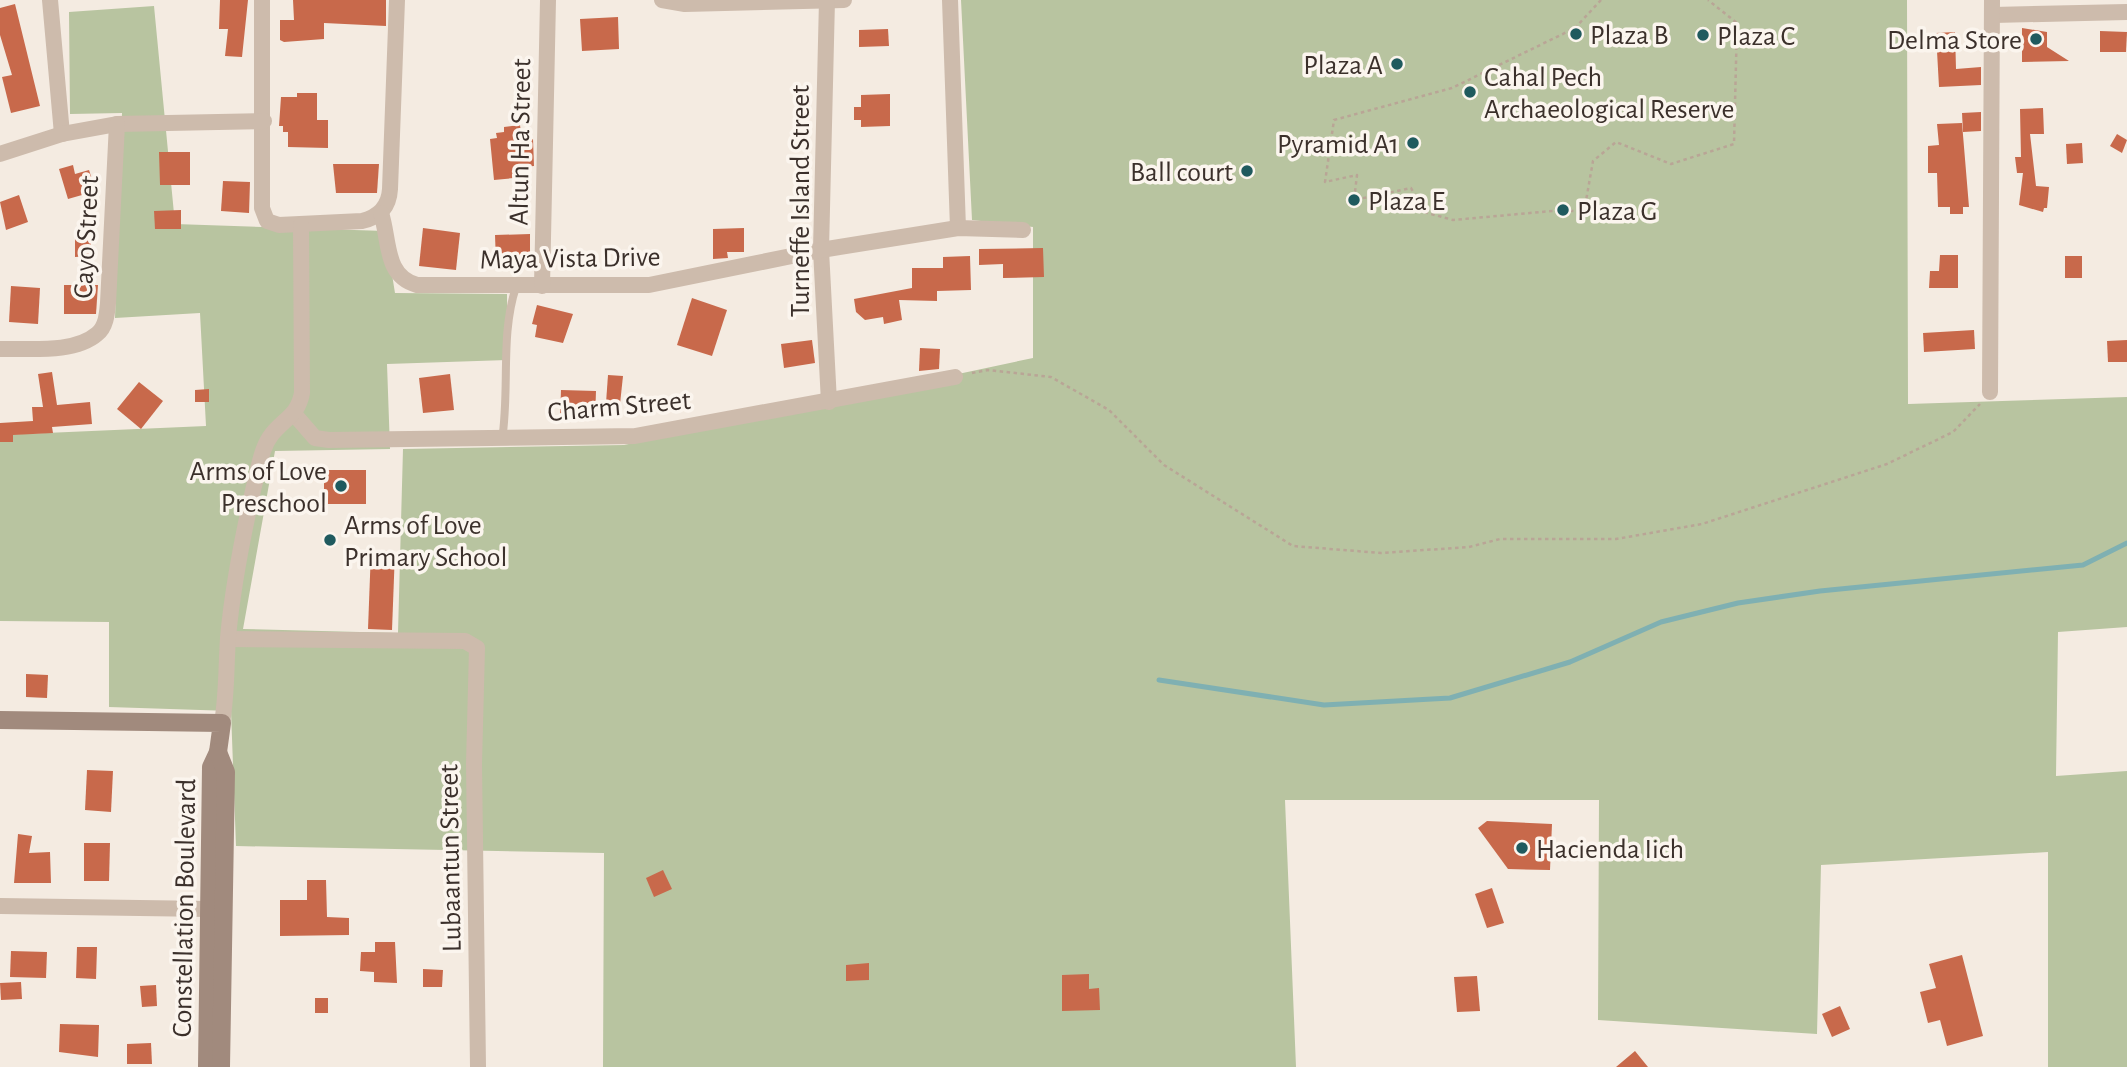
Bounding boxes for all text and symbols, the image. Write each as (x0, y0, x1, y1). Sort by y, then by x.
place label: Plaza B (1590, 22, 1669, 50)
place label: Plaza C (1717, 23, 1795, 51)
marker: Plaza B (1568, 26, 1584, 42)
marker: Plaza C (1695, 27, 1711, 43)
place label: Delma Store (1887, 27, 2022, 55)
marker: Delma Store (2028, 31, 2044, 47)
place label: Plaza A (1303, 52, 1383, 80)
marker: Plaza A (1389, 56, 1405, 72)
street label: Altun Ha Street (506, 58, 536, 226)
place label: Cahal Pech Archaeological Reserve (1484, 64, 1734, 124)
marker: Cahal Pech Archaeological Reserve (1462, 84, 1478, 100)
street label: Turneffe Island Street (787, 85, 815, 317)
place label: Pyramid A1 (1277, 131, 1399, 159)
marker: Pyramid A1 (1405, 135, 1421, 151)
place label: Ball court (1130, 159, 1233, 187)
marker: Ball court (1239, 163, 1255, 179)
street label: Cayo Street (70, 175, 104, 299)
place label: Plaza E (1368, 188, 1445, 216)
marker: Plaza E (1346, 192, 1362, 208)
place label: Plaza G (1577, 198, 1657, 226)
marker: Plaza G (1555, 202, 1571, 218)
street label: Maya Vista Drive (479, 243, 661, 275)
street label: Charm Street (546, 387, 692, 427)
place label: Arms of Love Preschool (189, 458, 327, 518)
marker: Arms of Love Preschool (333, 478, 349, 494)
place label: Arms of Love Primary School (344, 512, 507, 572)
marker: Arms of Love Primary School (322, 532, 338, 548)
street label: Lubaantun Street (435, 764, 467, 952)
street label: Constellation Boulevard (169, 778, 201, 1038)
place label: Hacienda Iich (1536, 836, 1684, 864)
marker: Hacienda Iich (1514, 840, 1530, 856)

